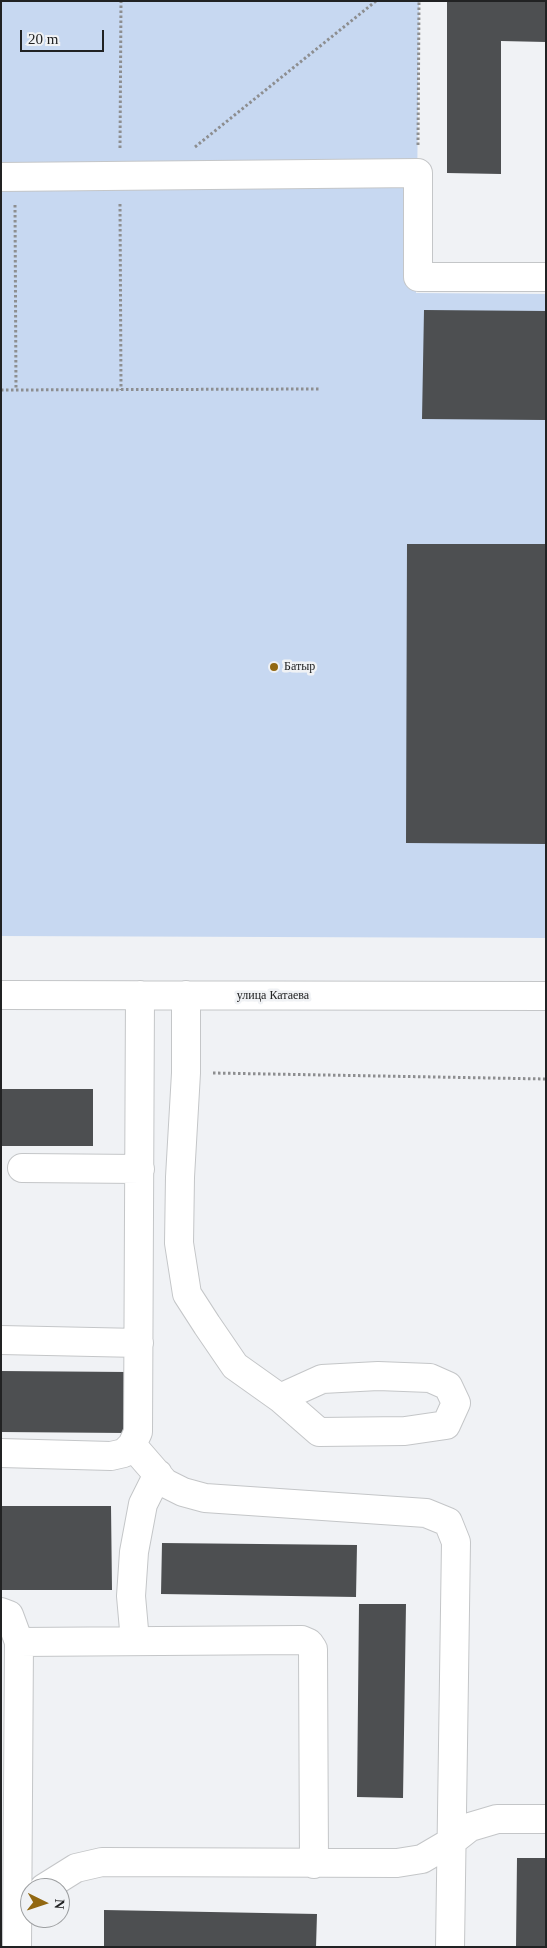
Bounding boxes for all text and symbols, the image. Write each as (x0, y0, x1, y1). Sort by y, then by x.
scale bar (22, 20, 106, 52)
text: 20 m (28, 31, 58, 47)
place label: Батыр (284, 660, 315, 674)
marker: Батыр (268, 661, 280, 673)
street label: улица Катаева (237, 989, 309, 1003)
north arrow (20, 1878, 70, 1928)
text: N (52, 1898, 67, 1910)

